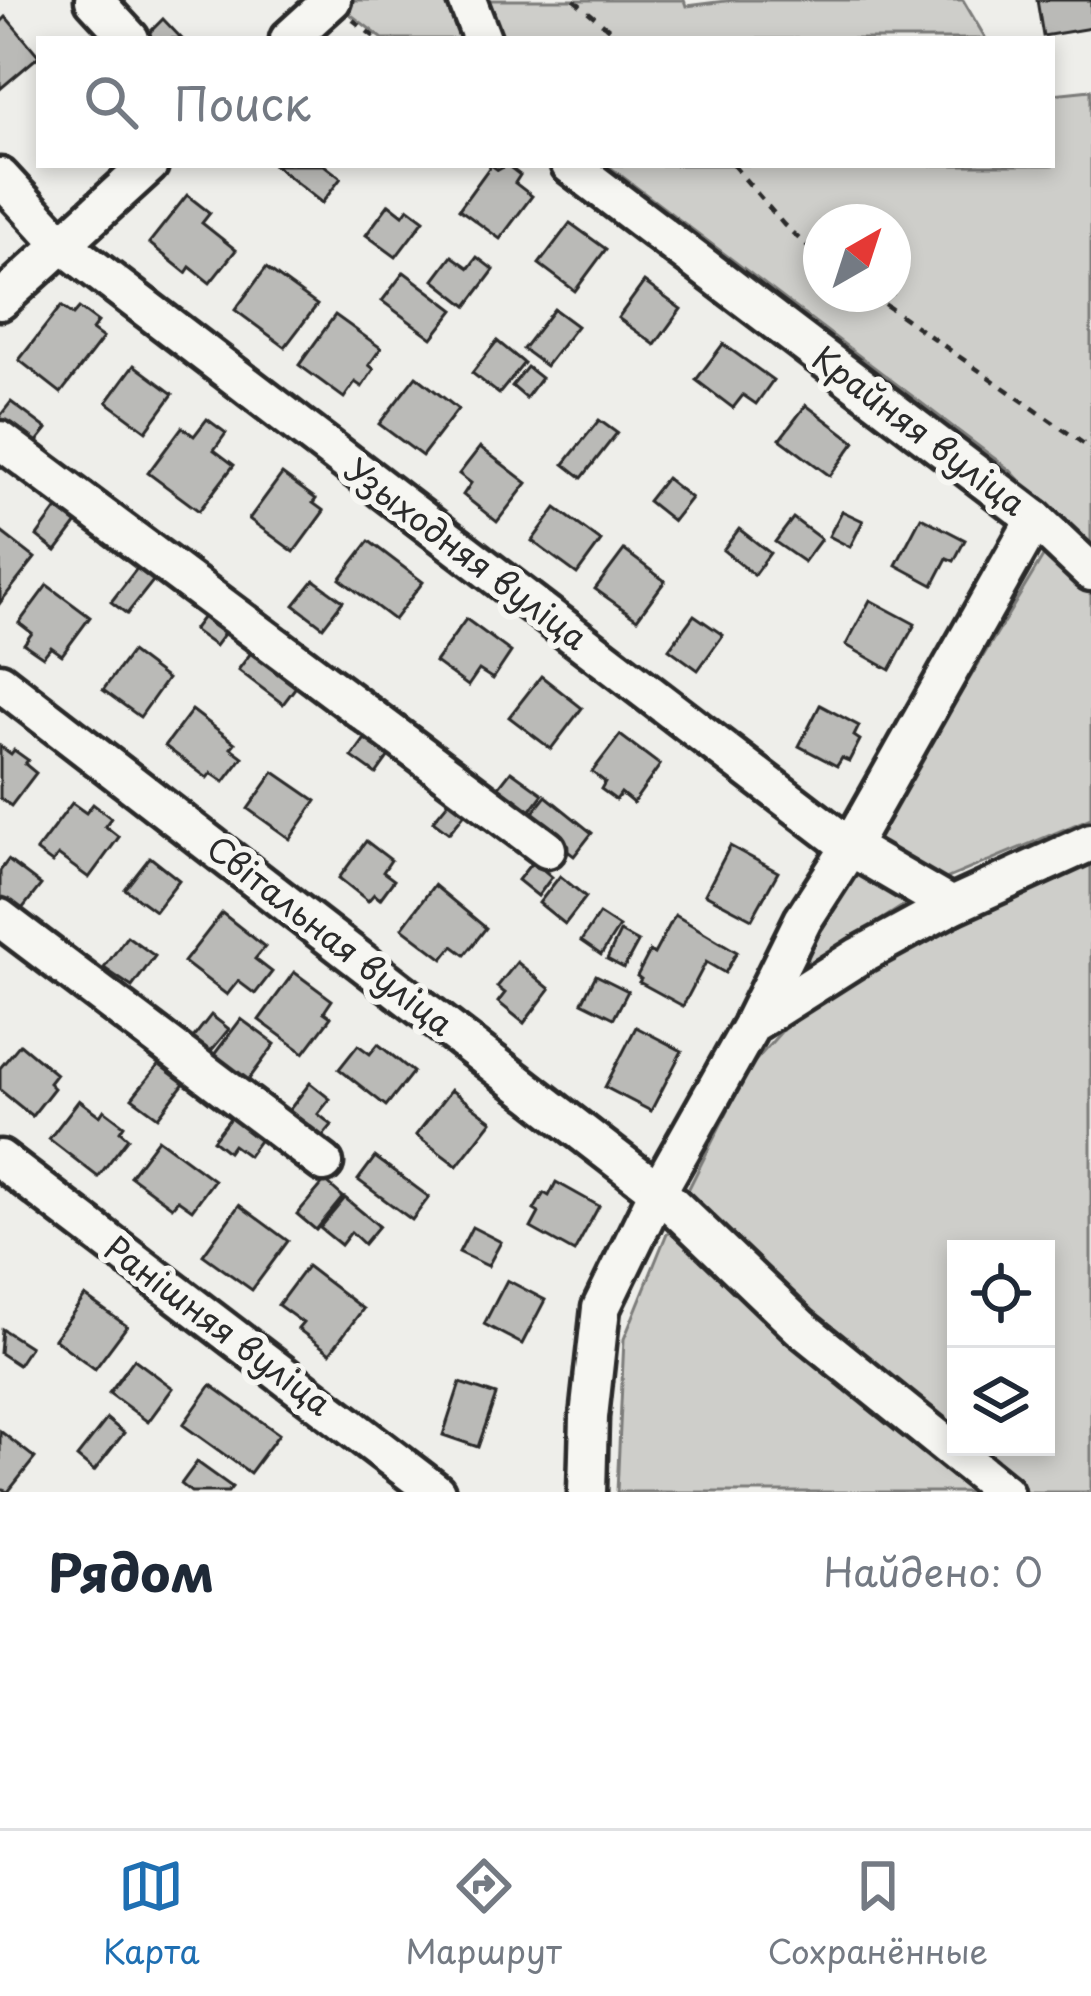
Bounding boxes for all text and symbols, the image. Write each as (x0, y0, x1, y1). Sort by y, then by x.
search box (36, 36, 1055, 168)
text: Поиск (174, 68, 311, 136)
icon: search (78, 69, 144, 135)
north arrow (803, 204, 911, 312)
street label: Крайняя вуліца (803, 332, 1038, 527)
street label: Узыходняя вуліца (335, 444, 600, 661)
street label: Світальная вуліца (197, 822, 466, 1047)
street label: Ранішняя вуліца (95, 1222, 344, 1427)
map controls (947, 1240, 1055, 1456)
button: locate (947, 1240, 1055, 1348)
button: layers (947, 1348, 1055, 1456)
text: Рядом (48, 1532, 214, 1609)
text: Найдено: 0 (823, 1541, 1043, 1600)
tab: Карта (103, 1853, 200, 1975)
tab: Маршрут (406, 1853, 562, 1975)
tab: Сохранённые (767, 1853, 988, 1975)

